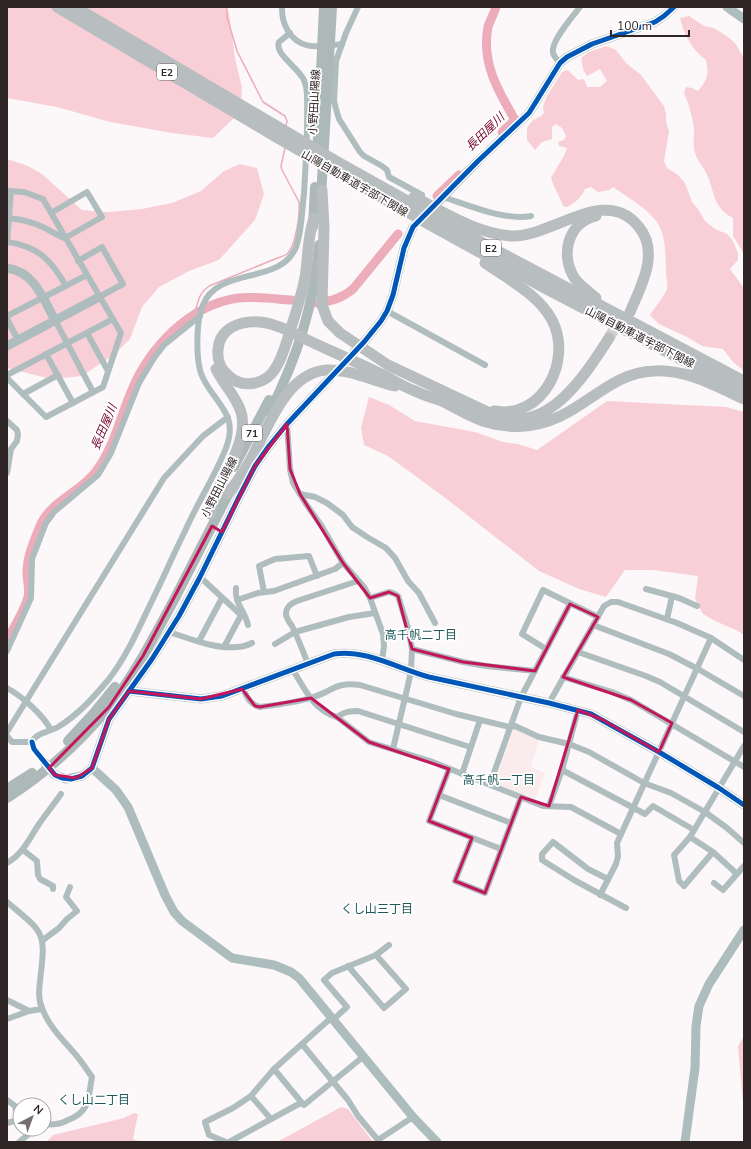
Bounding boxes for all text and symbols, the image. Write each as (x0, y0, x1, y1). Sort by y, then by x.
scale bar (611, 12, 689, 38)
text: 100 m (617, 18, 652, 34)
road number: E2 (157, 64, 177, 80)
street label: 小野田山陽線 (305, 69, 324, 135)
water label: 長田屋川 (462, 108, 509, 154)
street label: 山陽自動車道宇部下関線 (299, 147, 411, 220)
road number: E2 (481, 240, 501, 256)
street label: 山陽自動車道宇部下関線 (582, 303, 697, 372)
water label: 長田屋川 (87, 400, 122, 452)
road number: 71 (242, 425, 262, 441)
street label: 小野田山陽線 (198, 454, 241, 520)
district label: 高千帆二丁目 (385, 627, 457, 643)
district label: 高千帆一丁目 (463, 772, 535, 788)
district label: くし山三丁目 (341, 901, 413, 917)
district label: くし山二丁目 (58, 1092, 130, 1108)
north arrow (12, 1097, 52, 1137)
text: N (30, 1101, 46, 1118)

